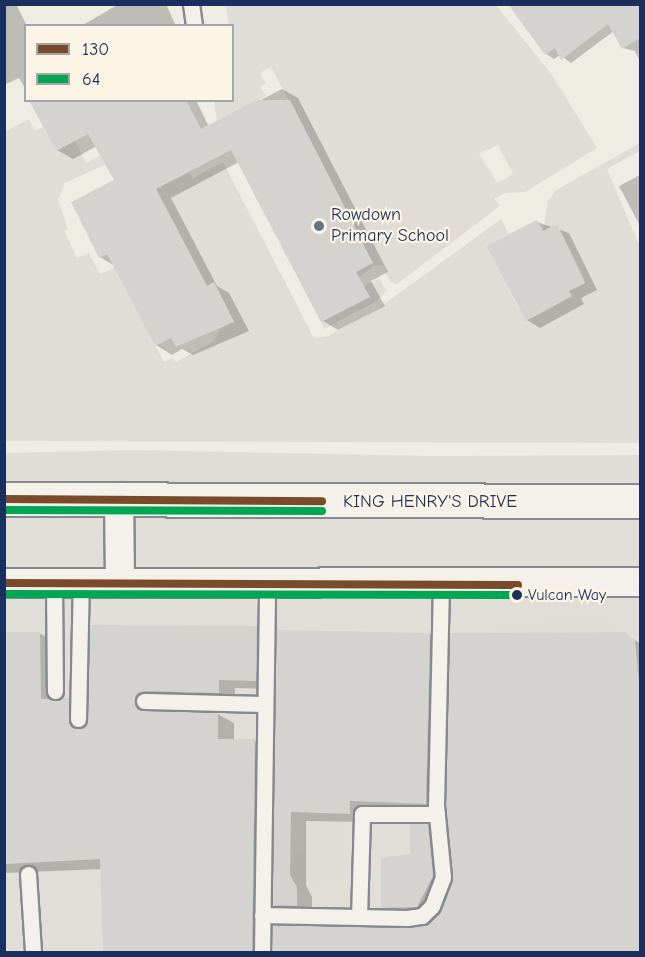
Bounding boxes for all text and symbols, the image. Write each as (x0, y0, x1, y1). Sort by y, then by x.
legend (24, 24, 234, 102)
text: 130 (82, 39, 109, 60)
text: 64 (82, 69, 100, 90)
place label: Rowdown Primary School (331, 205, 449, 248)
marker: Rowdown Primary School (312, 219, 326, 233)
street label: KING HENRY'S DRIVE (343, 491, 517, 513)
place label: Vulcan Way (528, 585, 606, 605)
marker: Vulcan Way (511, 589, 523, 601)

